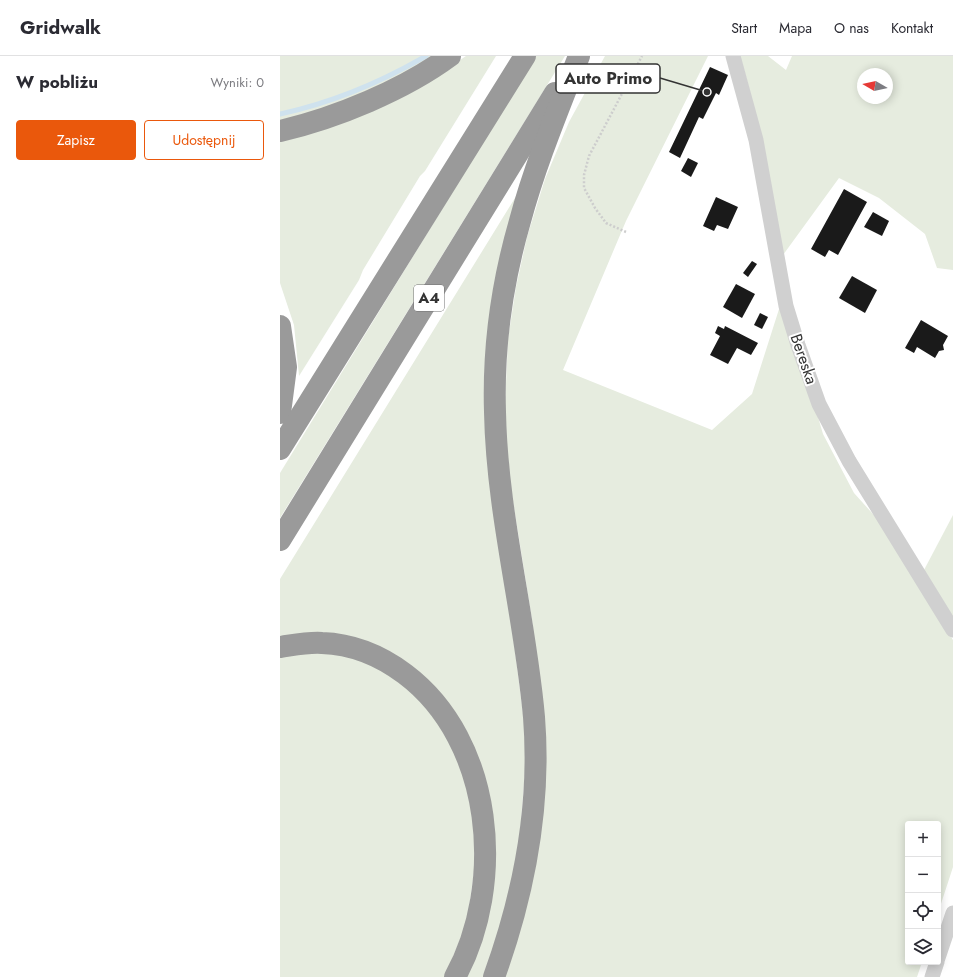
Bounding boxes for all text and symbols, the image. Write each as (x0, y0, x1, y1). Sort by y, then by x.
text: Gridwalk (20, 14, 101, 41)
text: Start (731, 18, 757, 38)
text: Mapa (779, 18, 812, 38)
text: O nas (834, 18, 869, 38)
text: Kontakt (891, 18, 933, 38)
callout: Auto Primo (556, 64, 660, 93)
text: Auto Primo (563, 66, 652, 90)
north arrow (857, 68, 893, 104)
text: W pobliżu (16, 70, 98, 94)
text: Wyniki: 0 (211, 73, 264, 92)
button: Zapisz (16, 120, 136, 160)
button: Udostępnij (144, 120, 264, 160)
road number: A4 (414, 285, 444, 311)
street label: Bereska (785, 331, 823, 387)
map controls (905, 821, 941, 965)
button: + (905, 821, 941, 857)
button: − (905, 857, 941, 893)
button: locate (905, 893, 941, 929)
button: layers (905, 929, 941, 965)

